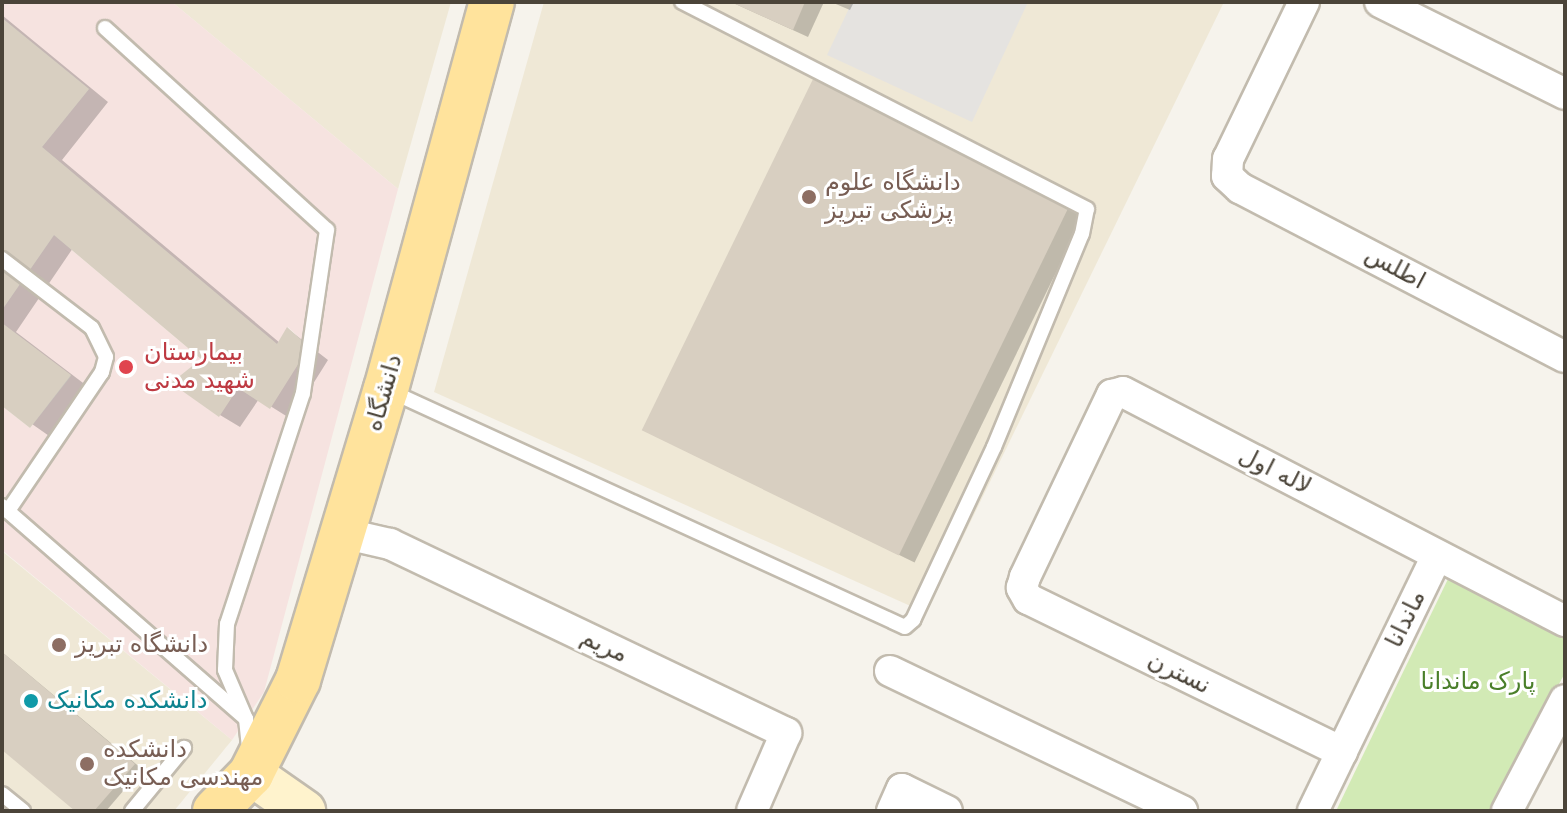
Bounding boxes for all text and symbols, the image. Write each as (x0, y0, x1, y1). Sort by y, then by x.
place label: دانشگاه علوم پزشکی تبریز (825, 169, 961, 225)
marker: دانشگاه علوم پزشکی تبریز (800, 188, 818, 206)
street label: اطلس (1360, 240, 1430, 296)
place label: بیمارستان شهید مدنی (144, 339, 255, 395)
street label: دانشگاه (359, 351, 409, 435)
marker: بیمارستان شهید مدنی (115, 356, 137, 378)
street label: لاله اول (1234, 441, 1316, 501)
street label: ماندانا (1380, 586, 1432, 652)
street label: مریم (576, 623, 632, 669)
place label: دانشگاه تبریز (75, 631, 208, 659)
marker: دانشگاه تبریز (50, 636, 68, 654)
street label: نسترن (1143, 646, 1215, 700)
park label: پارک ماندانا (1421, 668, 1535, 696)
place label: دانشکده مکانیک (47, 687, 207, 715)
marker: دانشکده مکانیک (22, 692, 40, 710)
place label: دانشکده مهندسی مکانیک (103, 736, 263, 792)
marker: دانشکده مهندسی مکانیک (78, 755, 96, 773)

